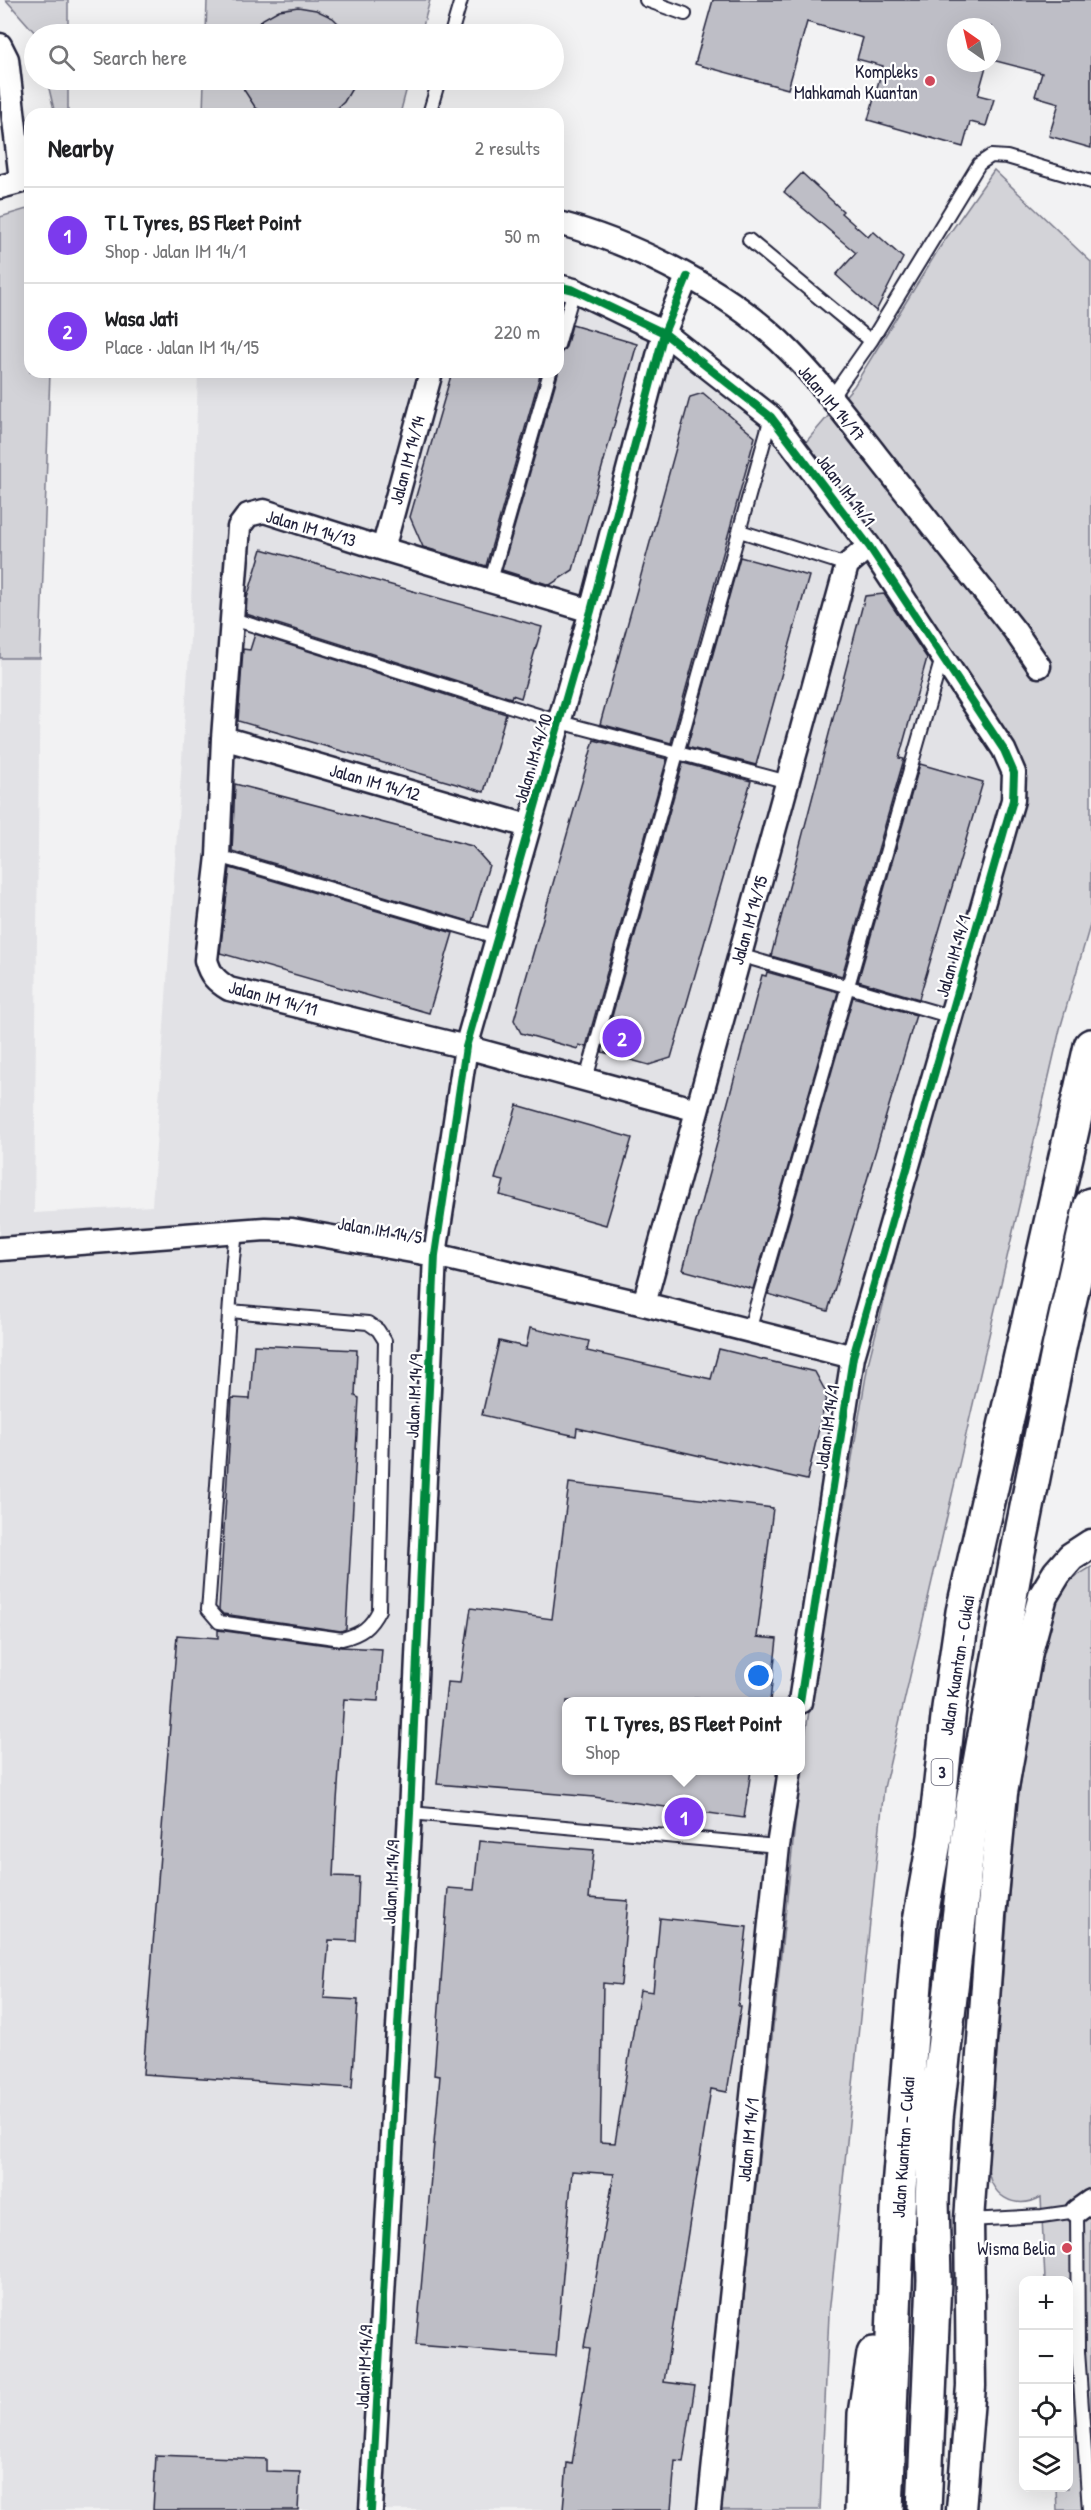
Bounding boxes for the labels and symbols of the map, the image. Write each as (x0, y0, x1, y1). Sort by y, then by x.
north arrow (947, 18, 1001, 72)
place label: Kompleks Mahkamah Kuantan (794, 59, 918, 105)
marker: Kompleks Mahkamah Kuantan (923, 74, 937, 88)
street label: Jalan IM 14/17 (792, 359, 872, 447)
street label: Jalan IM 14/14 (383, 413, 431, 507)
street label: Jalan IM 14/1 (811, 449, 881, 531)
street label: Jalan IM 14/13 (263, 503, 359, 553)
street label: Jalan IM 14/10 (508, 710, 558, 806)
street label: Jalan IM 14/12 (327, 757, 424, 807)
street label: Jalan IM 14/15 (724, 872, 774, 968)
street label: Jalan IM 14/1 (929, 912, 977, 1000)
street label: Jalan IM 14/11 (226, 974, 320, 1022)
pin: 2 (602, 1016, 642, 1060)
street label: Jalan IM 14/5 (336, 1210, 425, 1250)
street label: Jalan IM 14/9 (399, 1353, 429, 1439)
street label: Jalan IM 14/1 (809, 1383, 845, 1471)
street label: Jalan Kuantan - Cukai (934, 1593, 980, 1737)
your location (744, 1661, 773, 1690)
road number: 3 (932, 1759, 952, 1785)
pin: 1 (664, 1794, 704, 1840)
street label: Jalan IM 14/9 (376, 1839, 406, 1925)
street label: Jalan Kuantan - Cukai (886, 2075, 920, 2219)
street label: Jalan IM 14/1 (731, 2097, 765, 2183)
place label: Wisma Belia (977, 2236, 1055, 2261)
marker: Wisma Belia (1060, 2241, 1074, 2255)
street label: Jalan IM 14/9 (349, 2324, 379, 2410)

